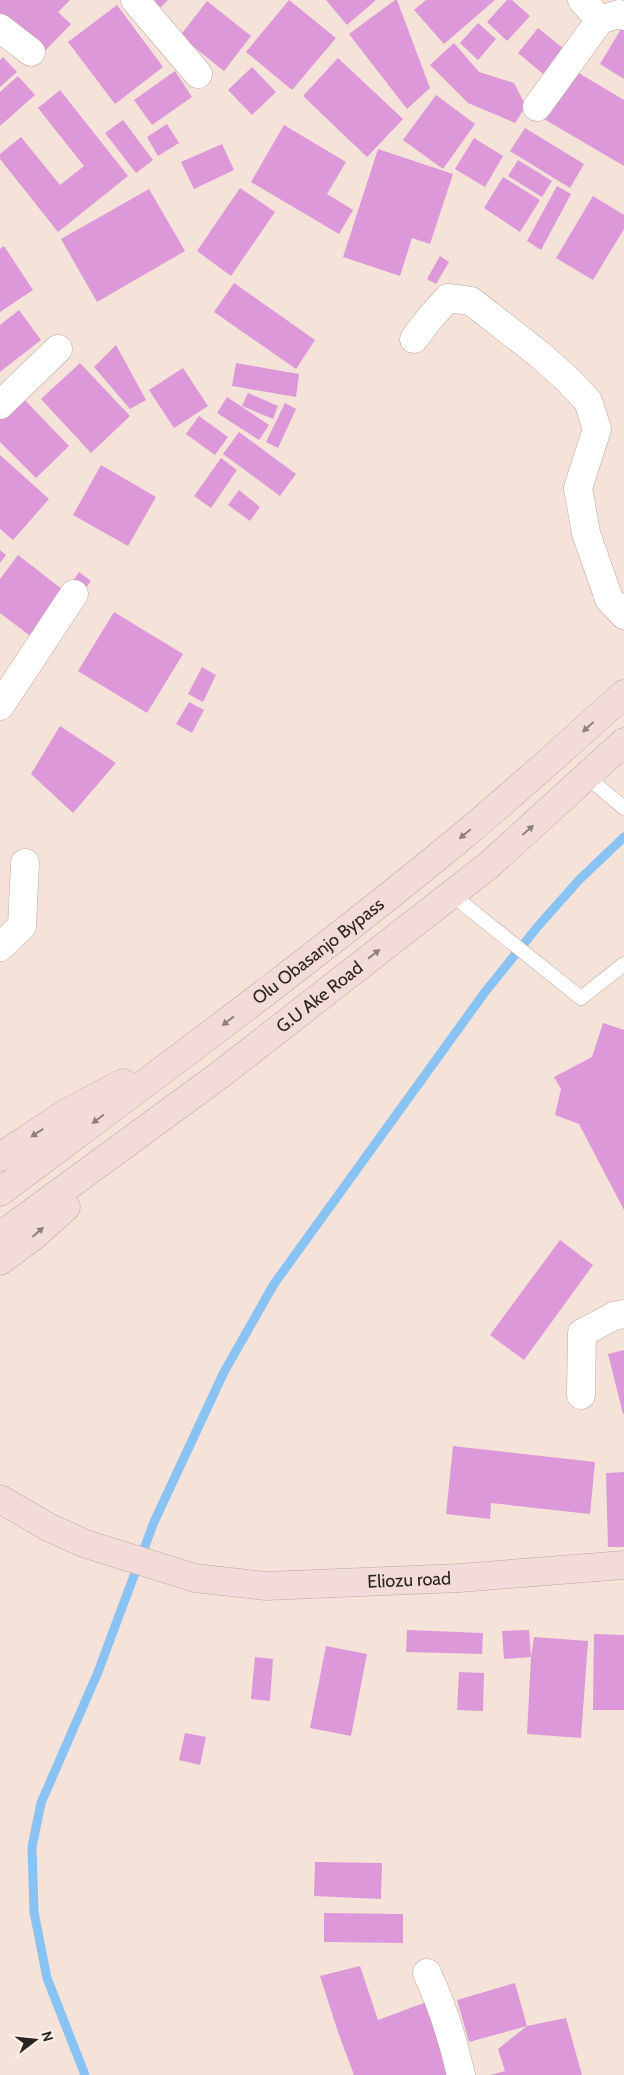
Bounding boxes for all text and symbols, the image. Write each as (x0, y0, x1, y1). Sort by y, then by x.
one-way arrow (582, 721, 594, 733)
one-way arrow (522, 824, 534, 836)
one-way arrow (459, 828, 472, 839)
street label: Olu Obasanjo Bypass (248, 893, 388, 1009)
one-way arrow (368, 949, 381, 959)
street label: G.U Ake Road (272, 957, 367, 1038)
one-way arrow (221, 1016, 235, 1026)
one-way arrow (91, 1114, 105, 1124)
one-way arrow (30, 1128, 44, 1138)
one-way arrow (32, 1226, 45, 1237)
street label: Eliozu road (367, 1567, 451, 1593)
north arrow (10, 2015, 60, 2065)
text: N (37, 2029, 58, 2044)

